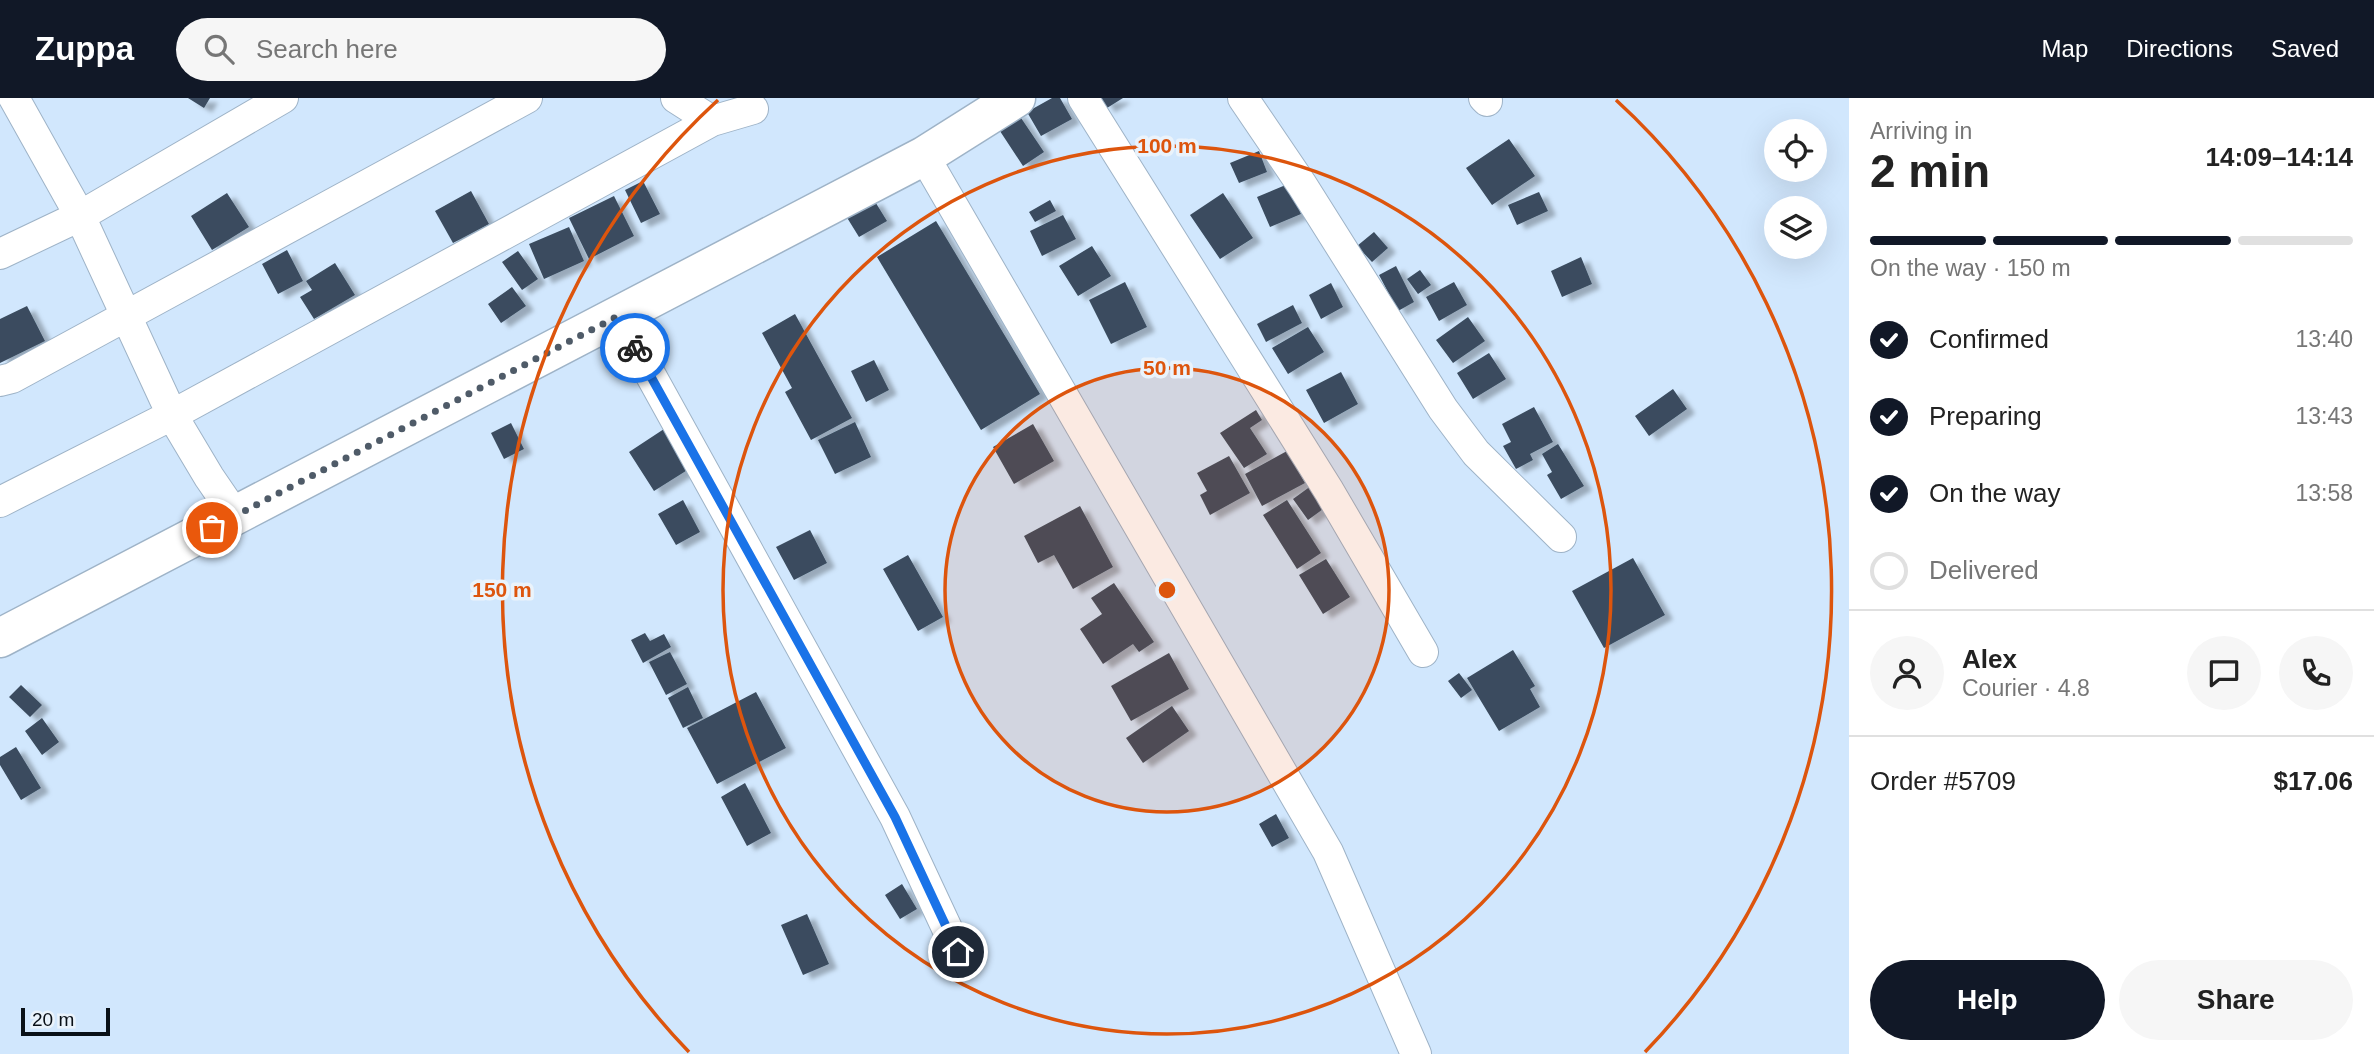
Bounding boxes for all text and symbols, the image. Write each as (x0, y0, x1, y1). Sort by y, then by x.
search box (176, 18, 666, 81)
text: Zuppa (35, 30, 134, 67)
icon: search (200, 30, 238, 68)
text: Search here (256, 34, 398, 64)
text: Map (2042, 35, 2088, 62)
text: Directions (2126, 35, 2233, 62)
text: Saved (2271, 35, 2339, 62)
text: Arriving in (1870, 118, 1972, 144)
map controls (1764, 119, 1827, 259)
button: locate (1764, 119, 1827, 182)
text: 100 m (1137, 134, 1197, 157)
text: 14:09–14:14 (2206, 142, 2353, 172)
text: 2 min (1870, 145, 1990, 197)
button: layers (1764, 196, 1827, 259)
text: On the way · 150 m (1870, 255, 2071, 281)
courier (600, 313, 670, 383)
icon: check (1870, 321, 1908, 359)
text: Confirmed (1929, 324, 2049, 354)
text: 13:40 (2295, 326, 2353, 352)
icon: bike (616, 329, 654, 367)
text: 50 m (1143, 356, 1191, 379)
icon: check (1870, 398, 1908, 436)
text: Preparing (1929, 401, 2042, 431)
text: 13:43 (2295, 403, 2353, 429)
icon: check (1870, 475, 1908, 513)
text: On the way (1929, 478, 2061, 508)
text: 13:58 (2295, 480, 2353, 506)
pin (182, 498, 242, 558)
icon: bag (193, 509, 231, 547)
text: Delivered (1929, 555, 2039, 585)
text: 150 m (472, 578, 532, 601)
centre of rings (1155, 578, 1179, 602)
button: person (1870, 636, 1944, 710)
button: chat (2187, 636, 2261, 710)
button: phone (2279, 636, 2353, 710)
text: Alex (1962, 644, 2017, 674)
text: Courier · 4.8 (1962, 675, 2090, 701)
text: Order #5709 (1870, 766, 2016, 796)
text: $17.06 (2273, 766, 2353, 796)
pin (928, 922, 988, 982)
icon: home (939, 933, 977, 971)
button: Help (1870, 960, 2105, 1040)
button: Share (2119, 960, 2353, 1040)
scale bar (21, 1005, 110, 1037)
text: 20 m (32, 1009, 74, 1030)

